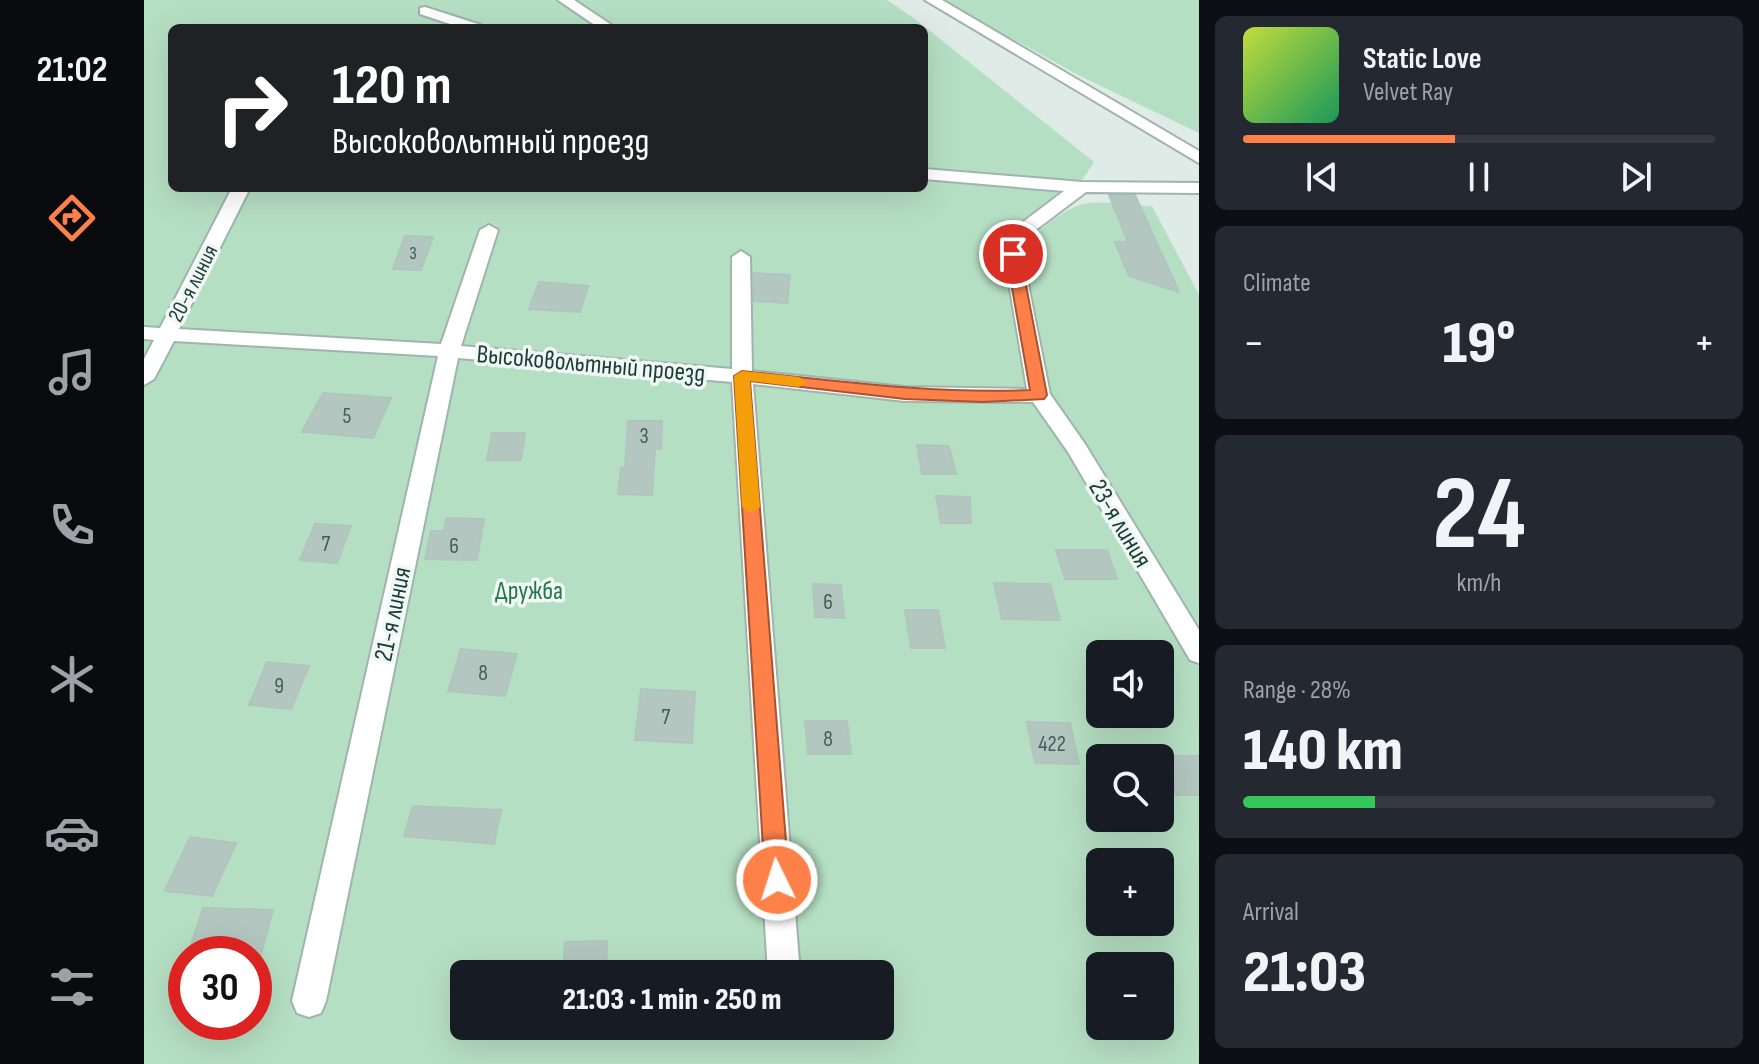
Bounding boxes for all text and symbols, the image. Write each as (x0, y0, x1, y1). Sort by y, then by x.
text: Static Love (1363, 41, 1482, 77)
text: 21:02 (37, 49, 107, 92)
text: 120 m (332, 53, 452, 120)
icon: right (200, 56, 304, 160)
text: Velvet Ray (1363, 77, 1453, 108)
text: Высоковольтный проезд (332, 121, 649, 164)
icon: previous (1300, 155, 1344, 199)
icon: pause (1457, 155, 1501, 199)
icon: next (1614, 155, 1658, 199)
icon: directions (44, 190, 100, 246)
pin (979, 220, 1047, 288)
icon: arrive (991, 232, 1035, 276)
street label: 20-я линия (162, 241, 224, 327)
house number: 3 (409, 243, 417, 264)
text: Climate (1243, 268, 1311, 299)
text: 19° (1442, 308, 1516, 380)
text: − (1243, 317, 1265, 370)
text: + (1693, 317, 1715, 370)
street label: Высоковольтный проезд (475, 339, 706, 390)
icon: music (44, 344, 100, 400)
house number: 5 (343, 403, 352, 430)
house number: 3 (639, 423, 649, 450)
text: 24 (1432, 453, 1526, 578)
street label: 23-я линия (1081, 474, 1158, 573)
icon: phone (44, 497, 100, 553)
house number: 7 (322, 531, 331, 558)
house number: 6 (449, 533, 459, 560)
street label: 21-я линия (368, 564, 419, 664)
text: km/h (1457, 568, 1501, 599)
park label: Дружба (495, 576, 563, 607)
house number: 6 (823, 589, 833, 616)
map controls (1086, 640, 1174, 1040)
button: sound (1086, 640, 1174, 728)
icon: climate (44, 651, 100, 707)
house number: 8 (478, 660, 488, 687)
house number: 9 (274, 673, 284, 700)
text: Range · 28% (1243, 675, 1351, 706)
house number: 7 (662, 704, 671, 731)
text: 140 km (1243, 715, 1403, 787)
house number: 8 (823, 726, 833, 753)
house number: 422 (1038, 731, 1066, 758)
button: search (1086, 744, 1174, 832)
icon: car (44, 805, 100, 861)
position arrow (735, 838, 819, 922)
button: + (1086, 848, 1174, 936)
text: Arrival (1243, 897, 1299, 928)
speed limit sign: 30 (168, 936, 272, 1040)
text: 21:03 (1243, 937, 1366, 1009)
button: − (1086, 952, 1174, 1040)
icon: filters (44, 959, 100, 1015)
text: 21:03 · 1 min · 250 m (562, 982, 782, 1018)

